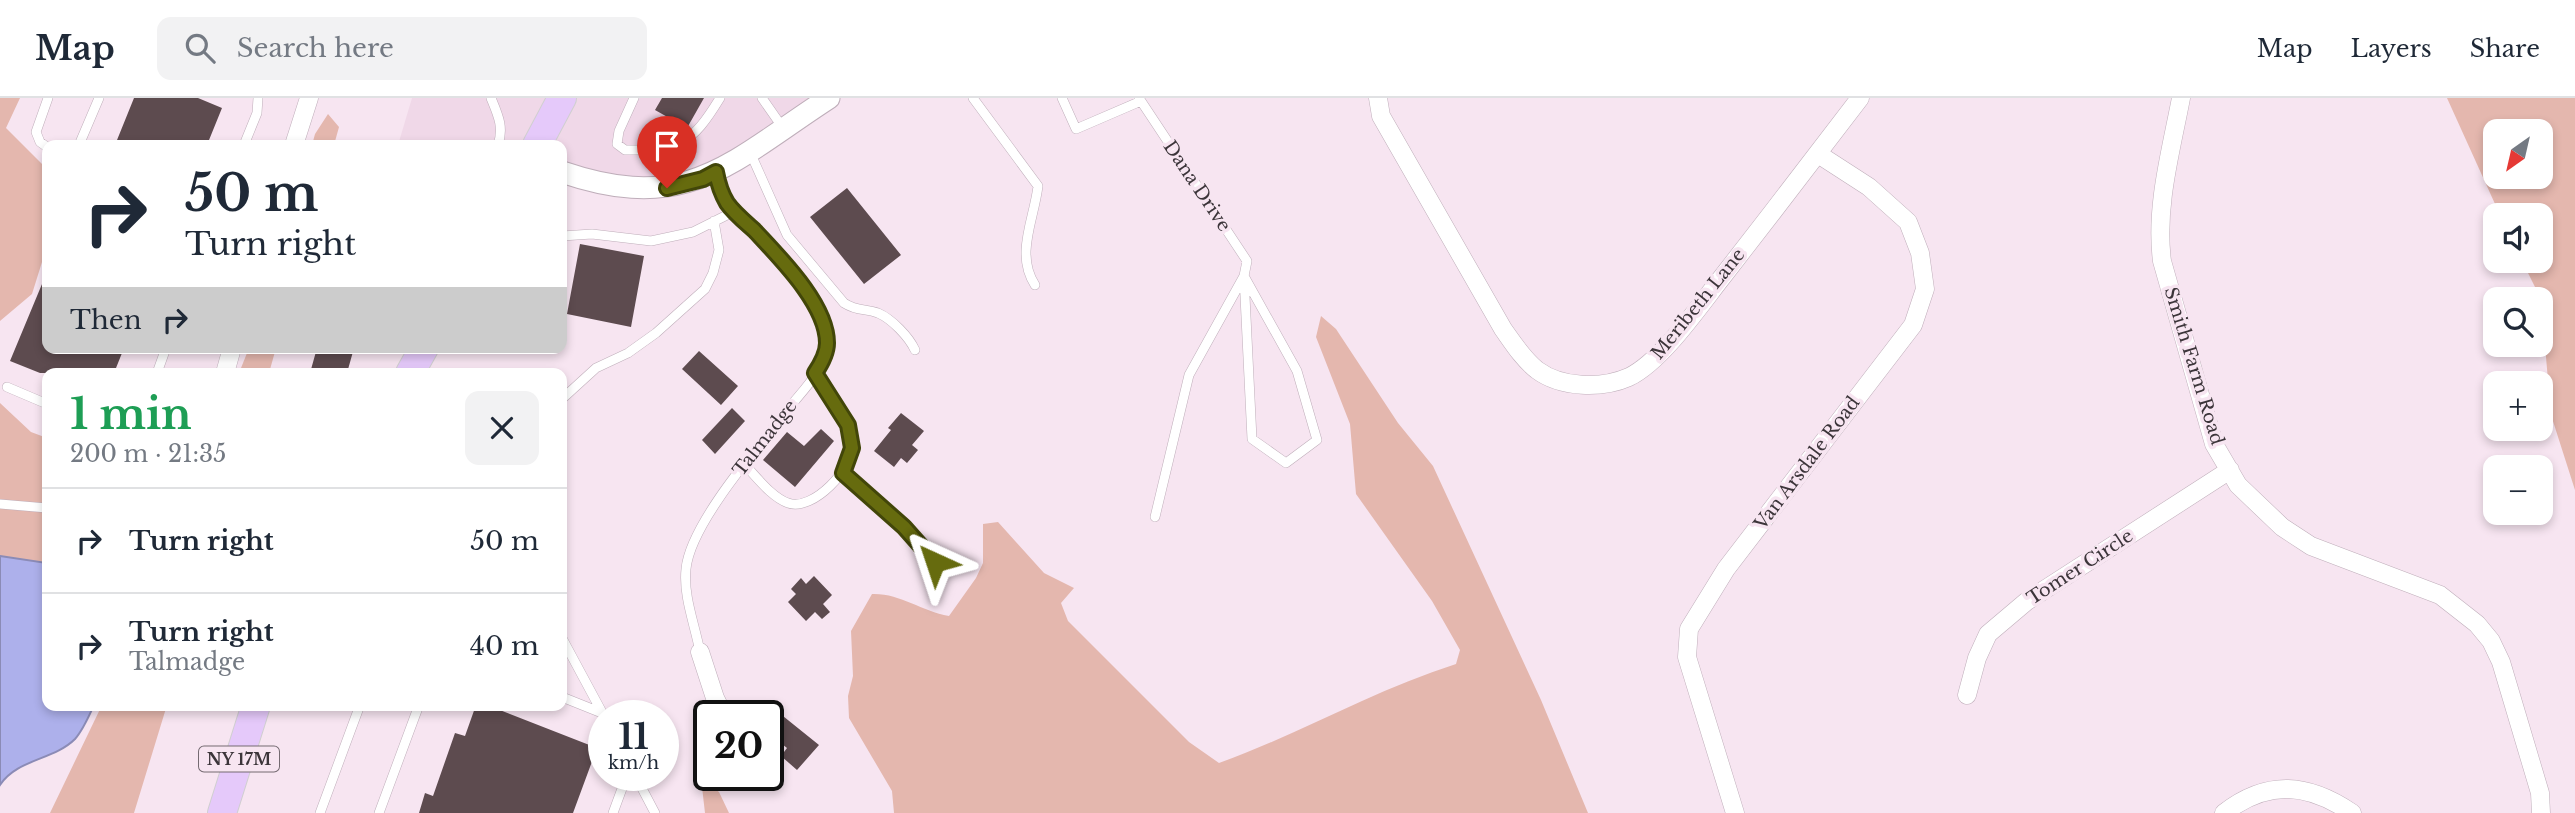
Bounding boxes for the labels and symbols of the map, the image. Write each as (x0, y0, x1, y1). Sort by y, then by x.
pin (637, 116, 697, 188)
north arrow (2483, 119, 2553, 189)
street label: Dana Drive (1159, 137, 1235, 235)
street label: Meribeth Lane (1647, 244, 1749, 364)
street label: Smith Farm Road (2160, 284, 2228, 448)
street label: Van Arsdale Road (1749, 392, 1864, 535)
street label: Talmadge (728, 395, 802, 481)
position arrow (898, 525, 972, 599)
street label: Tomer Circle (2023, 525, 2137, 609)
speed limit sign: 20 (693, 700, 784, 791)
road number: NY 17M (199, 746, 279, 772)

